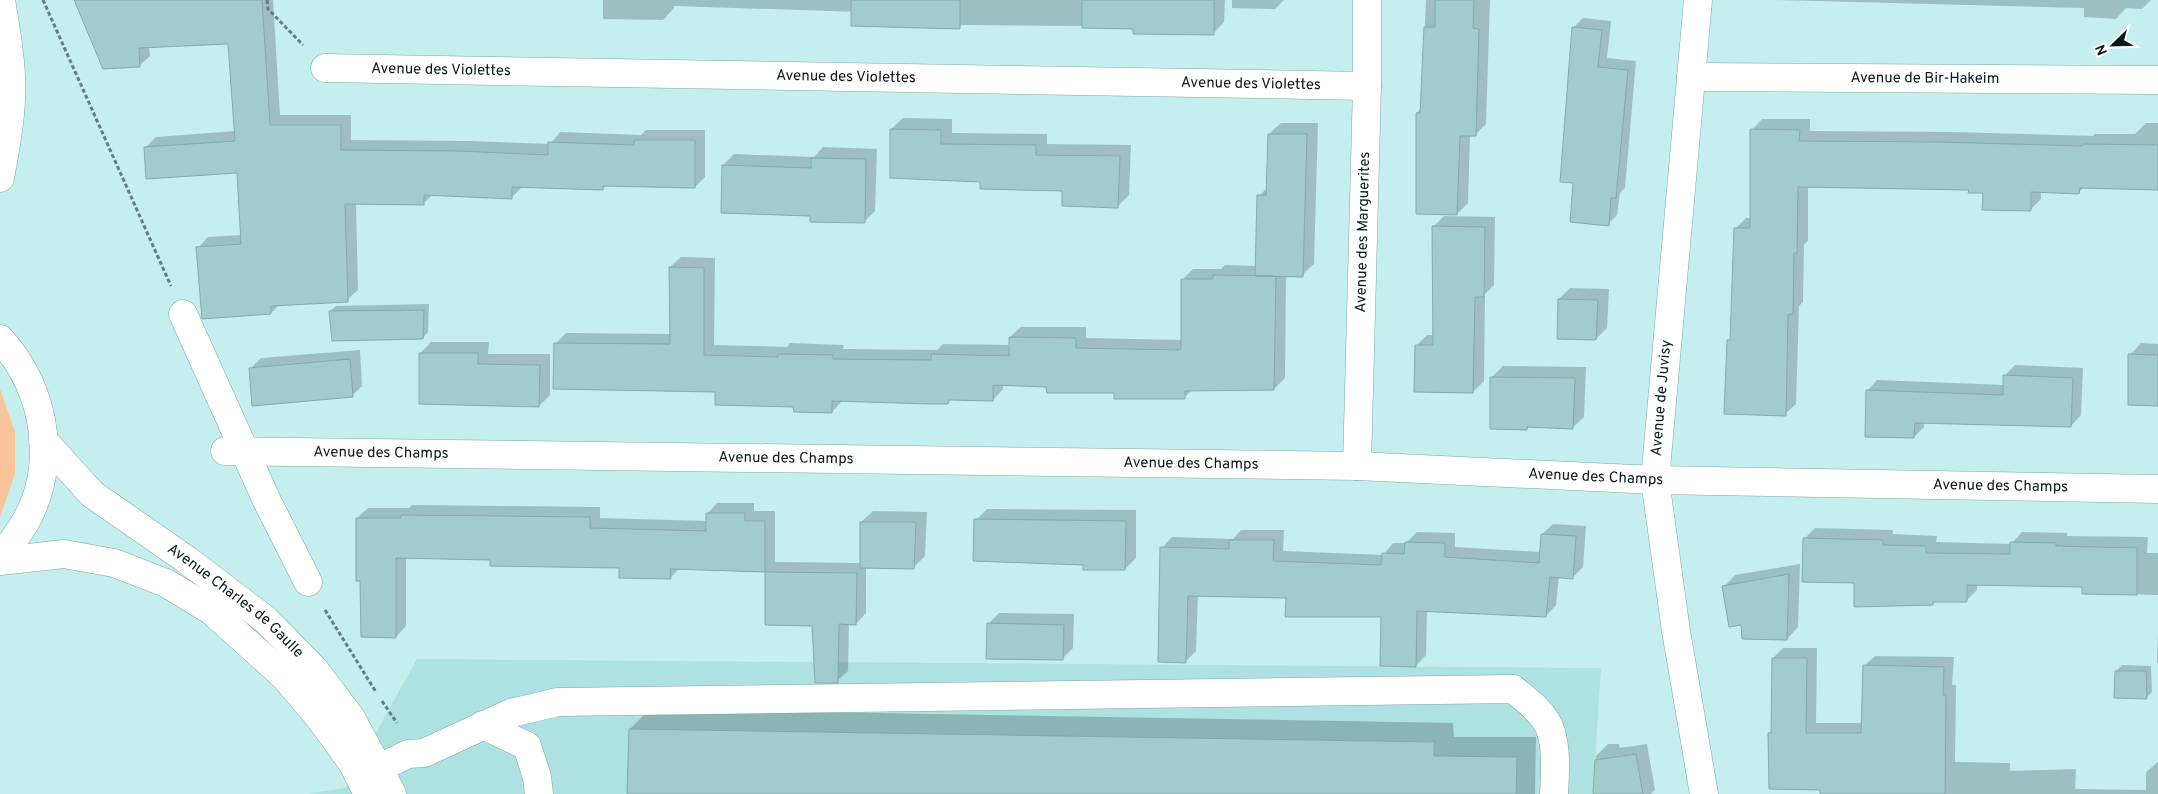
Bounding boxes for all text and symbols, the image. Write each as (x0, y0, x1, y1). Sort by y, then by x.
north arrow (2088, 20, 2138, 70)
text: N (2093, 42, 2112, 57)
street label: Avenue des Violettes (371, 59, 511, 81)
street label: Avenue des Violettes (776, 66, 916, 88)
street label: Avenue de Bir-Hakeim (1850, 69, 1999, 88)
street label: Avenue des Violettes (1181, 73, 1321, 95)
street label: Avenue des Marguerites (1352, 151, 1375, 313)
street label: Avenue de Juvisy (1647, 339, 1677, 457)
street label: Avenue des Champs (313, 443, 449, 463)
street label: Avenue des Champs (718, 448, 854, 469)
street label: Avenue des Champs (1123, 453, 1259, 474)
street label: Avenue des Champs (1528, 465, 1663, 490)
street label: Avenue des Champs (1933, 475, 2068, 497)
street label: Avenue Charles de Gaulle (163, 540, 308, 662)

